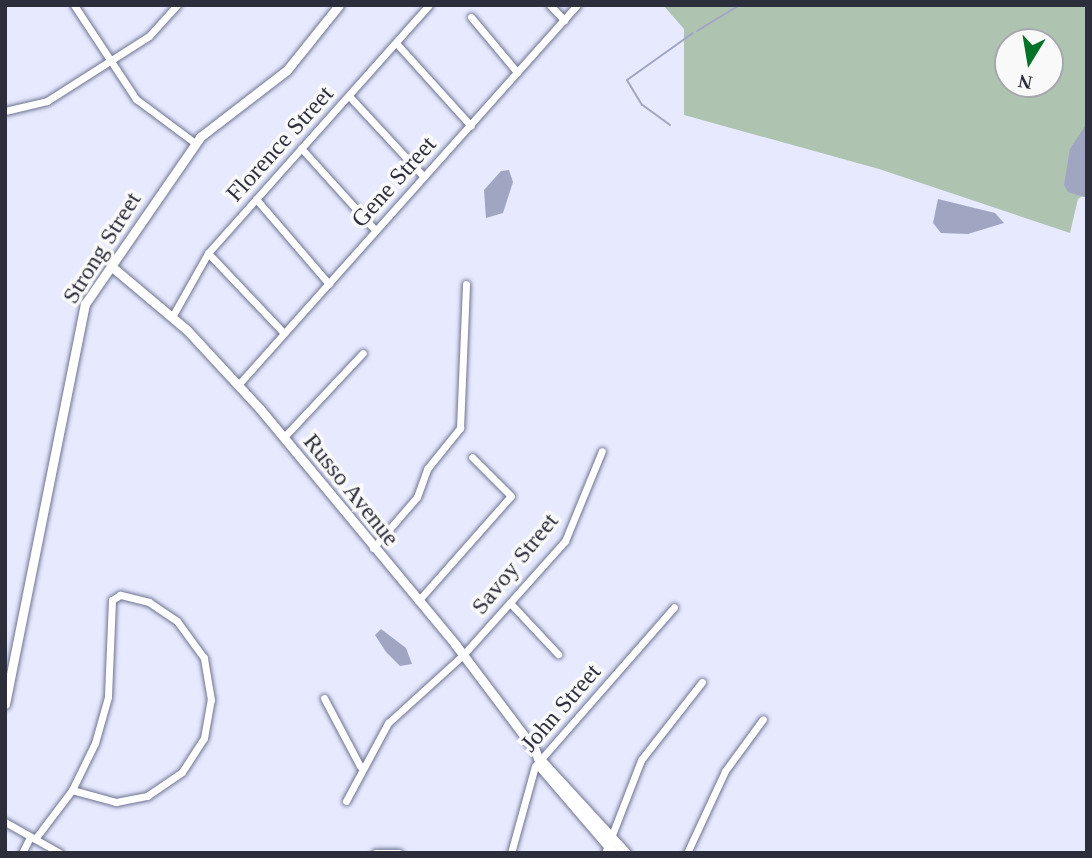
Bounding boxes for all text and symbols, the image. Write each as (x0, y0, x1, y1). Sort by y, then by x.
north arrow (994, 28, 1064, 98)
text: N (1017, 71, 1034, 94)
street label: Florence Street (220, 80, 340, 208)
street label: Gene Street (346, 131, 442, 233)
street label: Strong Street (56, 187, 148, 309)
street label: Russo Avenue (297, 427, 405, 553)
street label: Savoy Street (465, 508, 565, 620)
street label: John Street (515, 658, 607, 758)

